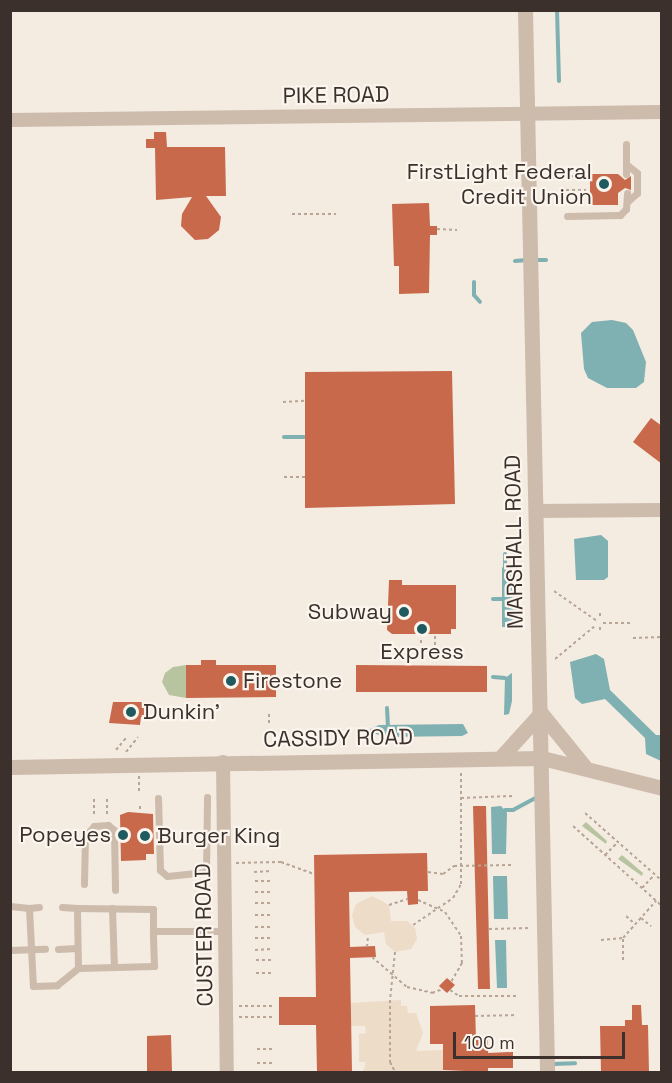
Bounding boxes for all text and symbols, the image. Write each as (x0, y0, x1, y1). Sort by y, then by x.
street label: PIKE ROAD (282, 81, 390, 109)
place label: FirstLight Federal Credit Union (407, 158, 592, 210)
marker: FirstLight Federal Credit Union (597, 177, 611, 191)
street label: MARSHALL ROAD (499, 454, 529, 630)
place label: Subway (308, 599, 392, 625)
marker: Subway (397, 605, 411, 619)
marker: Express (415, 622, 429, 636)
place label: Express (380, 639, 464, 665)
place label: Firestone (243, 668, 342, 694)
marker: Firestone (224, 674, 238, 688)
place label: Dunkin' (143, 699, 220, 725)
marker: Dunkin' (124, 705, 138, 719)
street label: CASSIDY ROAD (263, 723, 413, 753)
place label: Popeyes (19, 822, 111, 848)
place label: Burger King (157, 823, 280, 849)
marker: Popeyes (116, 828, 130, 842)
marker: Burger King (138, 829, 152, 843)
street label: CUSTER ROAD (190, 863, 218, 1007)
scale bar (456, 1020, 628, 1058)
text: 100 m (464, 1031, 515, 1054)

